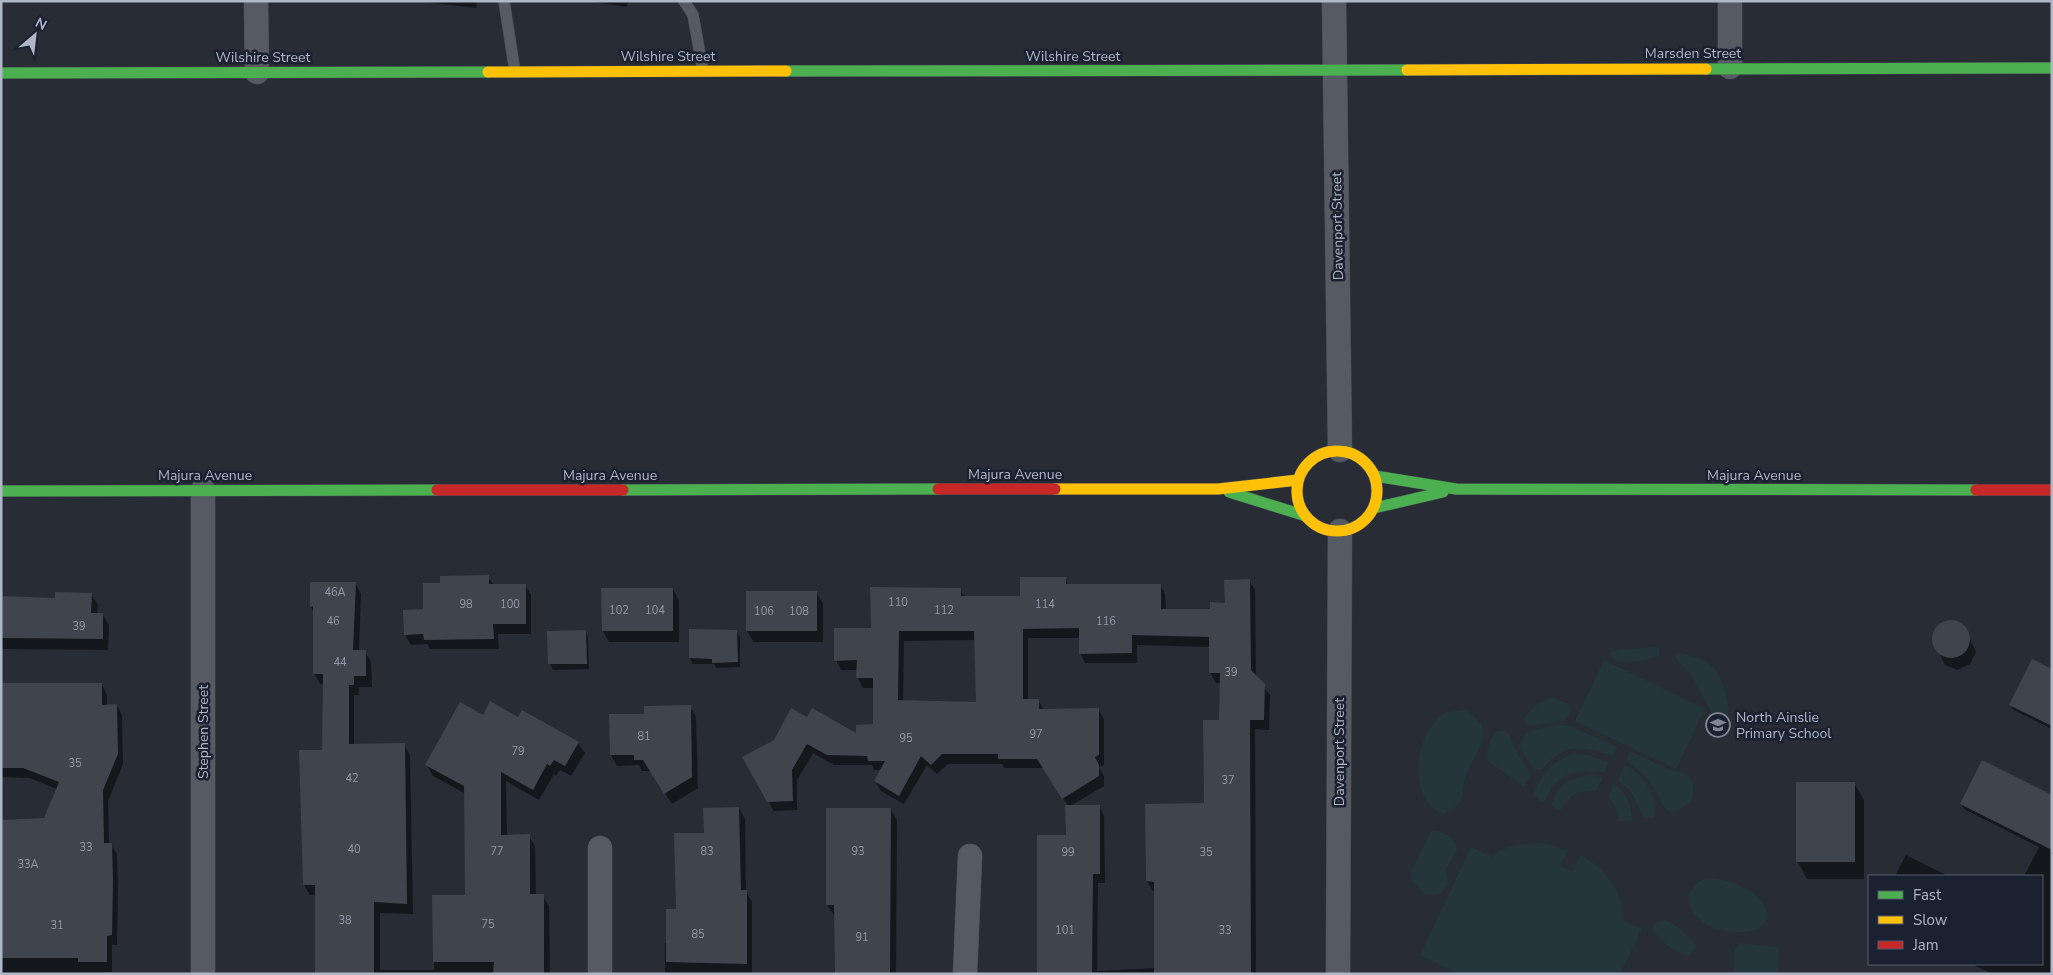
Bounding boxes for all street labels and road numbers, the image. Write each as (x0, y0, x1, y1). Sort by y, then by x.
street label: Marsden Street (1645, 44, 1741, 63)
street label: Wilshire Street (621, 47, 716, 66)
street label: Wilshire Street (1026, 47, 1121, 66)
street label: Wilshire Street (216, 48, 311, 67)
street label: Davenport Street (1327, 172, 1348, 280)
street label: Majura Avenue (968, 465, 1062, 484)
street label: Majura Avenue (158, 466, 252, 485)
street label: Majura Avenue (563, 466, 657, 485)
street label: Majura Avenue (1707, 466, 1801, 485)
street label: Stephen Street (194, 685, 213, 779)
street label: Davenport Street (1330, 698, 1349, 806)

